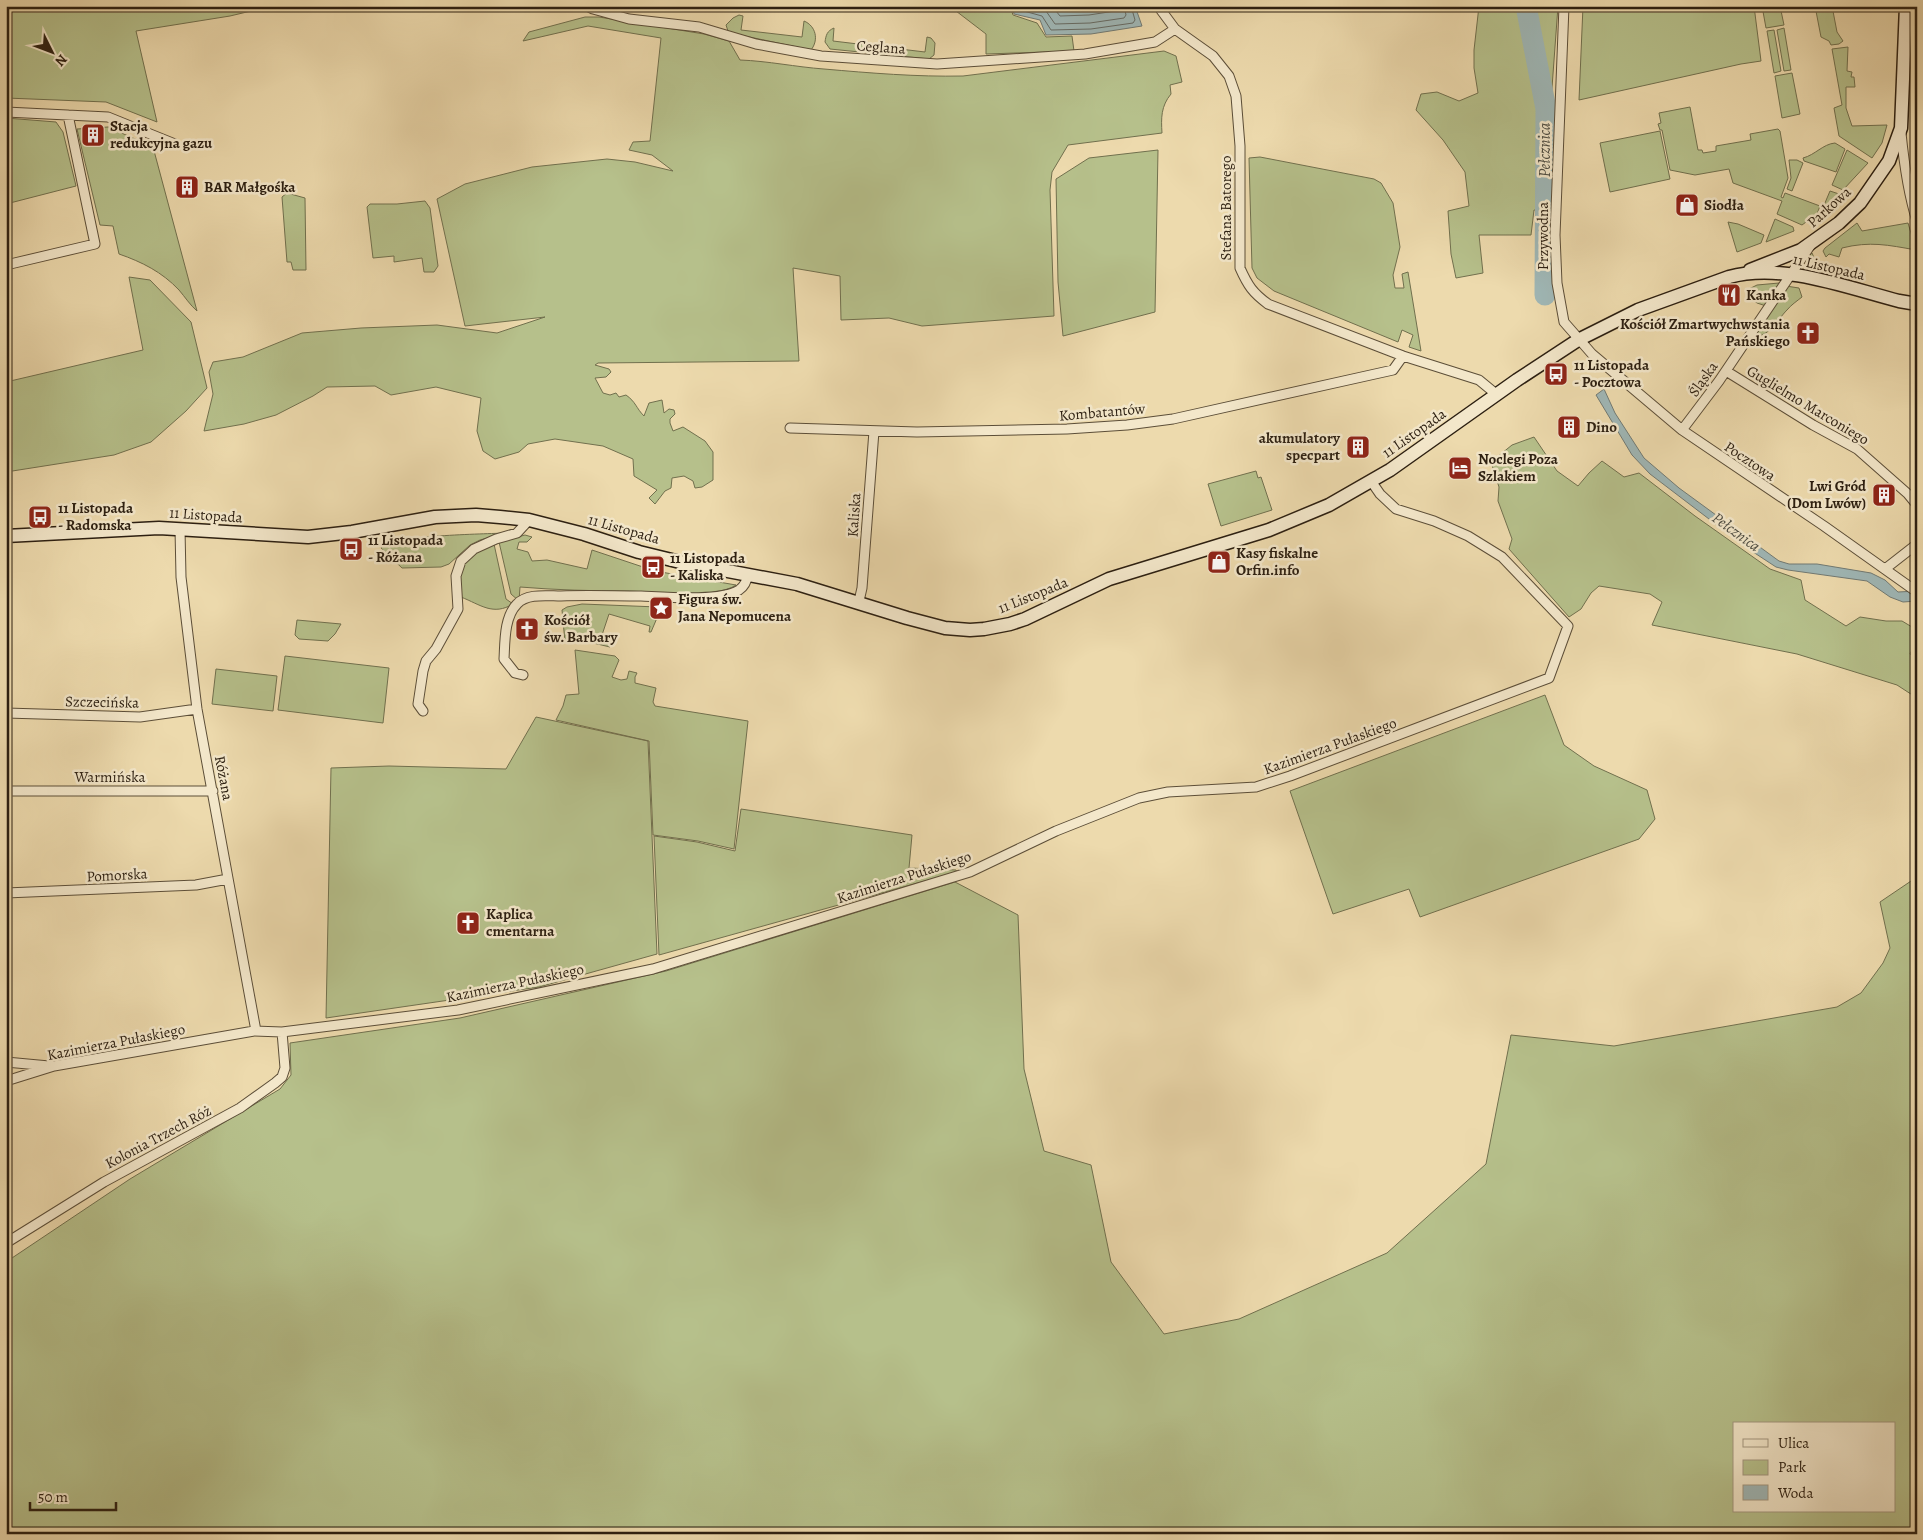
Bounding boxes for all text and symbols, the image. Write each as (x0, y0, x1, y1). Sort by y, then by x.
north arrow (28, 28, 78, 78)
street label: Ceglana (856, 35, 906, 59)
text: N (51, 50, 72, 71)
place label: Stacja redukcyjna gazu (110, 116, 213, 153)
building icon: Stacja redukcyjna gazu (80, 122, 106, 148)
water label: Pełcznica (1534, 122, 1556, 177)
street label: Stefana Batorego (1216, 155, 1236, 261)
building icon: BAR Małgośka (174, 174, 200, 200)
place label: BAR Małgośka (204, 177, 296, 197)
street label: Parkowa (1803, 182, 1855, 232)
shop icon: Siodła (1674, 192, 1700, 218)
place label: Siodła (1704, 195, 1745, 215)
street label: Przywodna (1533, 202, 1553, 270)
street label: 11 Listopada (1791, 249, 1867, 285)
restaurant icon: Kanka (1716, 282, 1742, 308)
place label: Kanka (1746, 285, 1787, 305)
place label: Kościół Zmartwychwstania Pańskiego (1620, 314, 1791, 351)
church icon: Kościół Zmartwychwstania Pańskiego (1795, 320, 1821, 346)
place label: 11 Listopada - Pocztowa (1574, 355, 1650, 392)
street label: Śląska (1684, 357, 1722, 401)
bus stop icon: 11 Listopada - Pocztowa (1543, 361, 1569, 387)
street label: Guglielmo Marconiego (1743, 361, 1873, 449)
street label: Kombatantów (1058, 398, 1146, 426)
street label: 11 Listopada (1378, 404, 1450, 462)
building icon: Dino (1556, 414, 1582, 440)
place label: Dino (1586, 417, 1617, 437)
place label: akumulatory specpart (1259, 428, 1341, 465)
building icon: akumulatory specpart (1345, 434, 1371, 460)
street label: Pocztowa (1720, 437, 1780, 485)
place label: Noclegi Poza Szlakiem (1478, 449, 1559, 486)
hotel icon: Noclegi Poza Szlakiem (1447, 455, 1473, 481)
place label: Lwi Gród (Dom Lwów) (1787, 476, 1867, 513)
building icon: Lwi Gród (Dom Lwów) (1871, 482, 1897, 508)
street label: Kaliska (842, 492, 866, 538)
place label: 11 Listopada - Radomska (58, 498, 134, 535)
street label: 11 Listopada (169, 502, 243, 528)
bus stop icon: 11 Listopada - Radomska (27, 504, 53, 530)
water label: Pełcznica (1707, 507, 1765, 557)
street label: 11 Listopada (586, 509, 662, 549)
place label: 11 Listopada - Różana (368, 530, 444, 567)
bus stop icon: 11 Listopada - Różana (338, 536, 364, 562)
place label: Kasy fiskalne Orfin.info (1236, 543, 1318, 580)
place label: 11 Listopada - Kaliska (670, 548, 746, 585)
shop icon: Kasy fiskalne Orfin.info (1206, 549, 1232, 575)
bus stop icon: 11 Listopada - Kaliska (640, 554, 666, 580)
street label: 11 Listopada (995, 572, 1071, 618)
place label: Figura św. Jana Nepomucena (678, 589, 792, 626)
place icon: Figura św. Jana Nepomucena (648, 595, 674, 621)
place label: Kościół św. Barbary (544, 610, 619, 647)
church icon: Kościół św. Barbary (514, 616, 540, 642)
street label: Szczecińska (65, 691, 139, 713)
street label: Kazimierza Pułaskiego (1261, 713, 1399, 779)
street label: Różana (210, 754, 238, 802)
street label: Warmińska (74, 767, 145, 787)
street label: Kazimierza Pułaskiego (834, 846, 974, 908)
street label: Pomorska (86, 863, 148, 887)
place label: Kaplica cmentarna (486, 904, 555, 941)
church icon: Kaplica cmentarna (455, 910, 481, 936)
street label: Kazimierza Pułaskiego (444, 959, 586, 1007)
street label: Kazimierza Pułaskiego (45, 1019, 187, 1065)
street label: Kolonia Trzech Róż (101, 1101, 215, 1173)
legend (1733, 1422, 1896, 1512)
text: Ulica (1778, 1433, 1809, 1453)
text: Park (1778, 1457, 1807, 1477)
scale bar (30, 1480, 116, 1512)
text: Woda (1777, 1483, 1813, 1503)
text: 50 m (38, 1487, 68, 1507)

